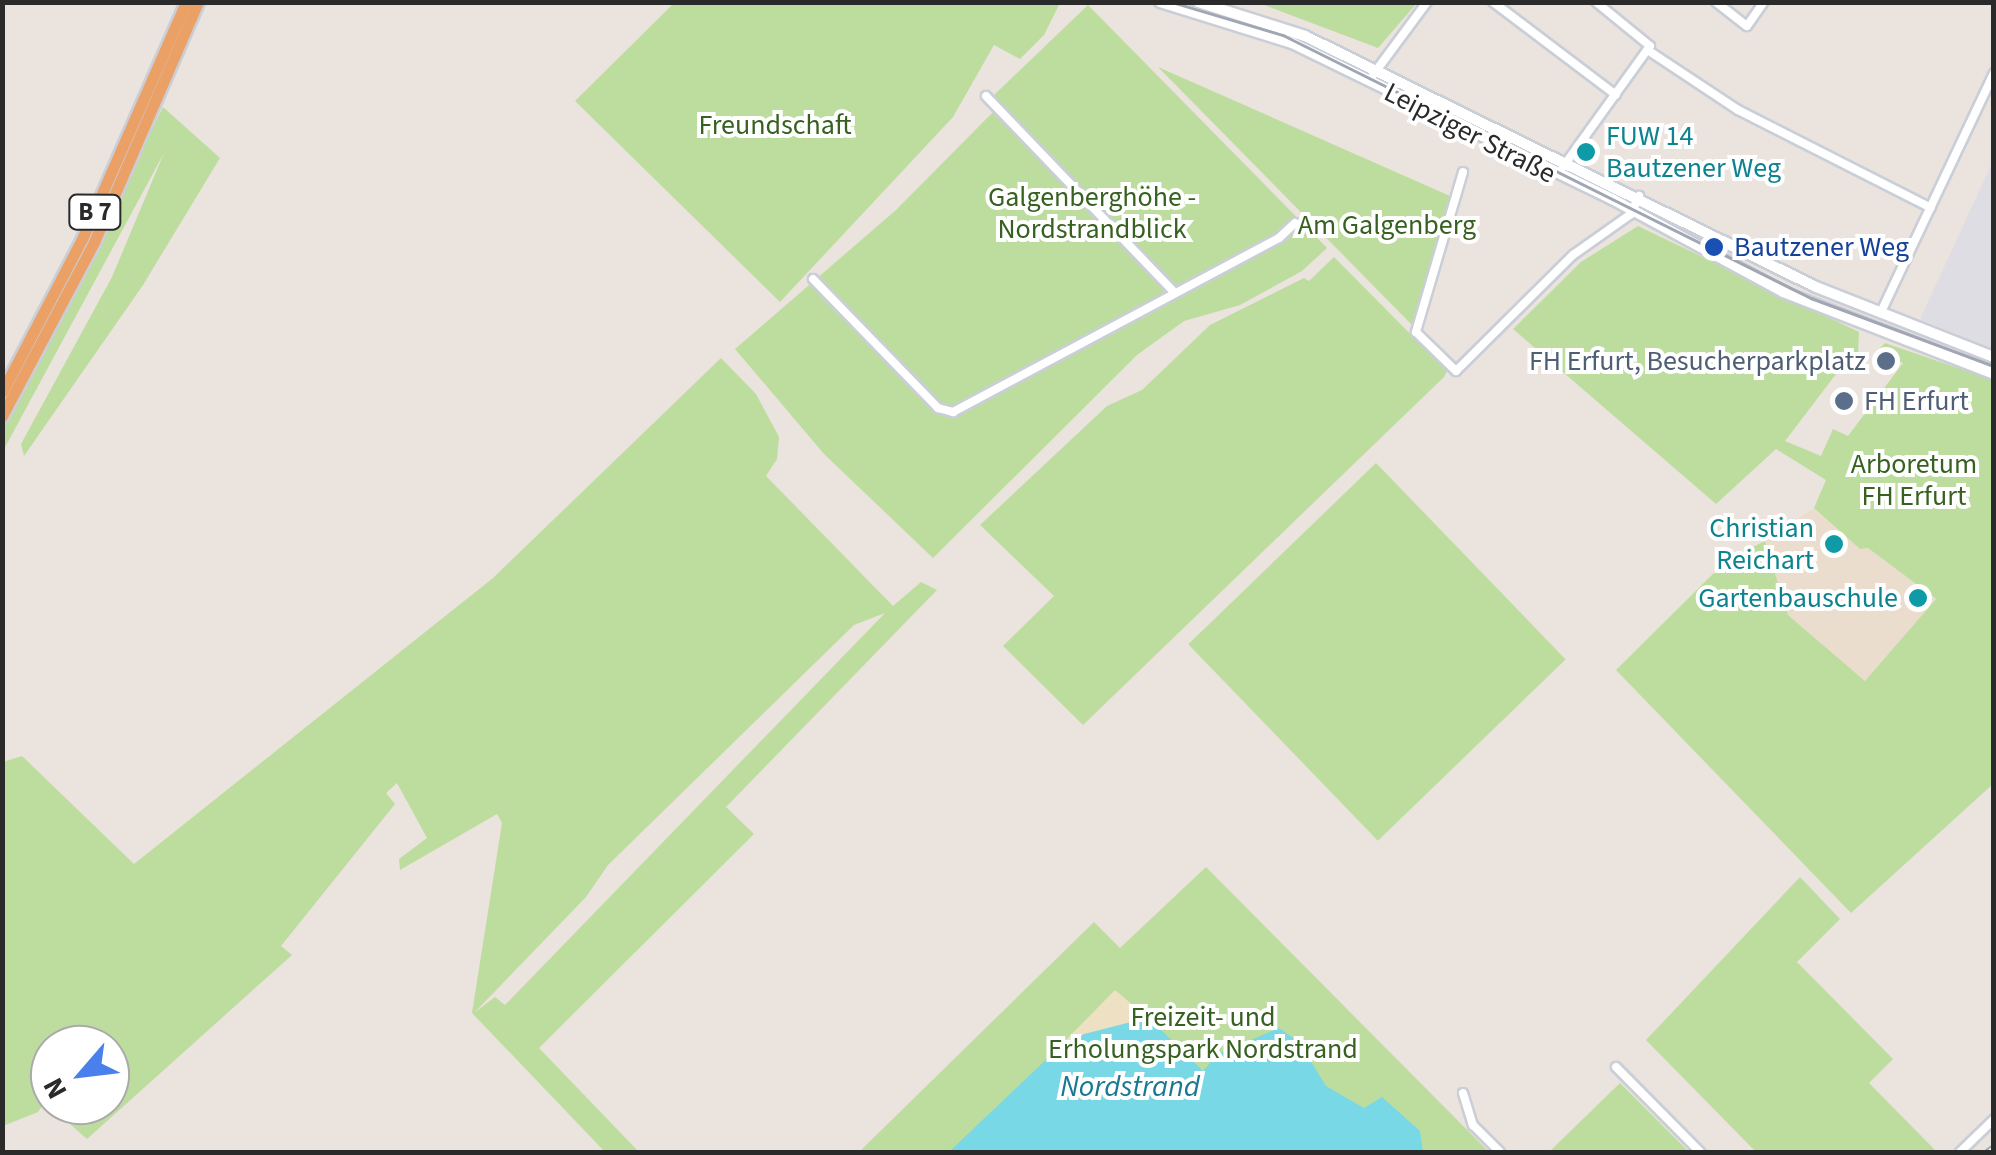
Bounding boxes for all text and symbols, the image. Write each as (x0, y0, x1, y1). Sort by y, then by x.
street label: Leipziger Straße (1379, 75, 1561, 191)
park label: Freundschaft (698, 108, 852, 142)
place label: FUW 14 Bautzener Weg (1606, 119, 1781, 185)
marker: FUW 14 Bautzener Weg (1575, 141, 1597, 163)
park label: Galgenberghöhe - Nordstrandblick (988, 180, 1196, 246)
road number: B 7 (68, 192, 122, 232)
park label: Am Galgenberg (1298, 208, 1476, 242)
place label: Bautzener Weg (1734, 230, 1909, 264)
marker: Bautzener Weg (1703, 236, 1725, 258)
place label: FH Erfurt, Besucherparkplatz (1529, 344, 1866, 378)
marker: FH Erfurt, Besucherparkplatz (1875, 350, 1897, 372)
place label: FH Erfurt (1864, 384, 1969, 418)
marker: FH Erfurt (1833, 390, 1855, 412)
park label: Arboretum FH Erfurt (1851, 447, 1977, 513)
place label: Christian Reichart (1709, 511, 1814, 577)
marker: Christian Reichart (1823, 533, 1845, 555)
place label: Gartenbauschule (1698, 581, 1898, 615)
marker: Gartenbauschule (1907, 587, 1929, 609)
park label: Freizeit- und Erholungspark Nordstrand (1048, 1000, 1358, 1066)
north arrow (30, 1025, 130, 1125)
water label: Nordstrand (1060, 1069, 1200, 1105)
text: N (33, 1071, 77, 1106)

